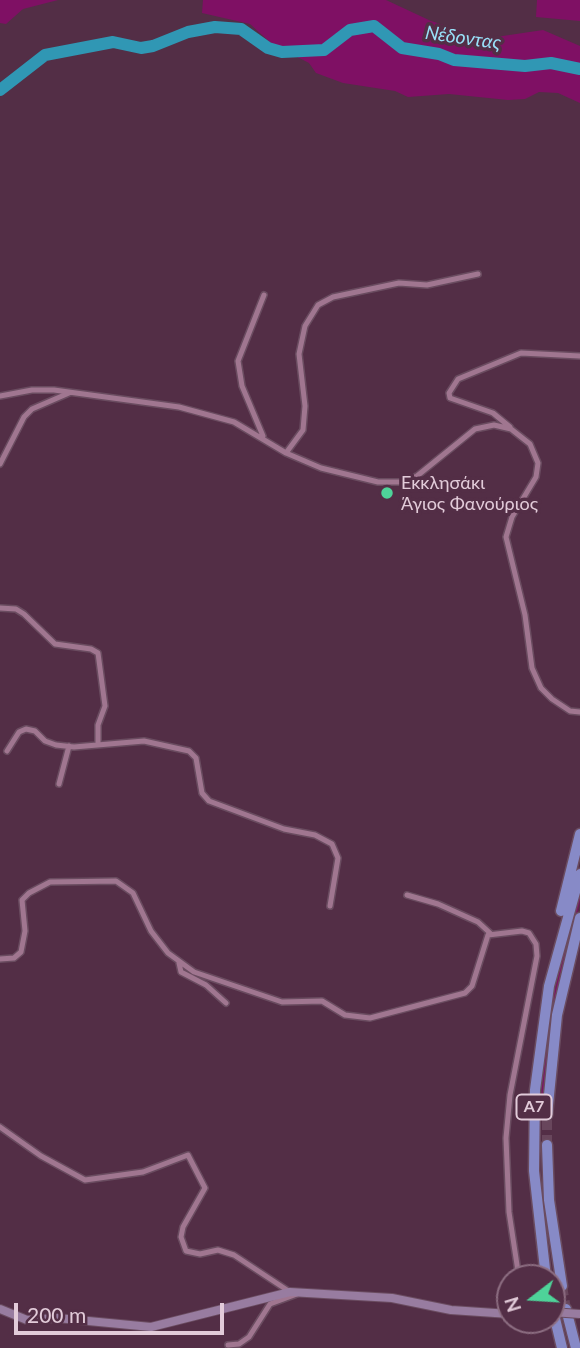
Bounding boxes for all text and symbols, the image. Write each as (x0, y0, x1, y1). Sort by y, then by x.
water label: Νέδoντας (424, 21, 502, 55)
place label: Εκκλησάκι Άγιος Φανούριος (401, 472, 538, 514)
marker: Εκκλησάκι Άγιος Φανούριος (379, 485, 395, 501)
road number: Α7 (516, 1094, 552, 1120)
north arrow (496, 1264, 566, 1334)
scale bar (18, 1288, 228, 1332)
text: N (499, 1294, 525, 1315)
text: 200 m (27, 1302, 86, 1327)

